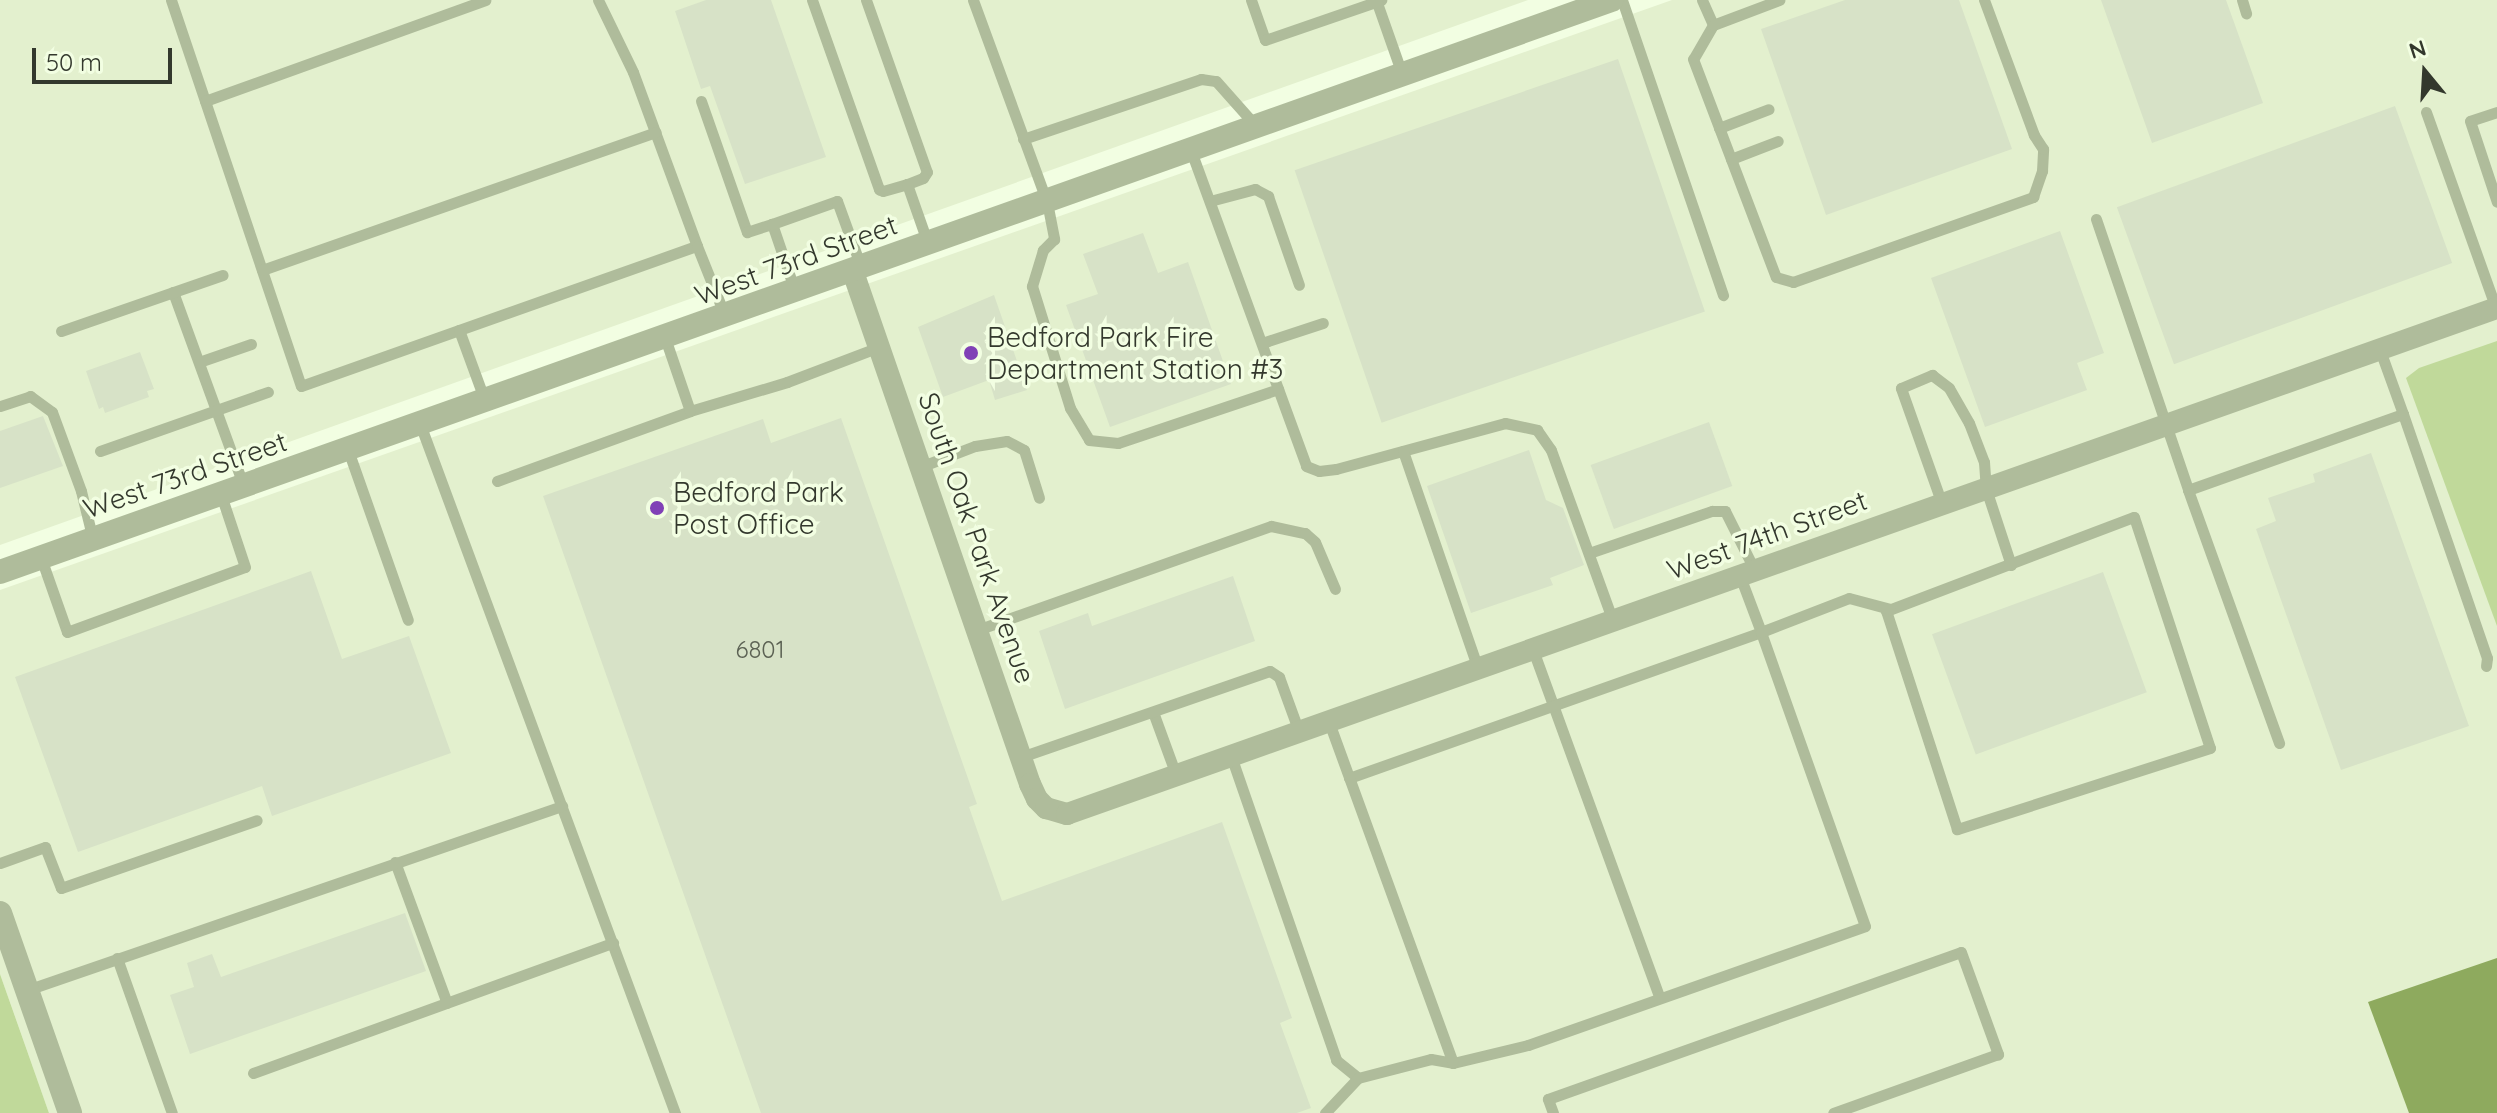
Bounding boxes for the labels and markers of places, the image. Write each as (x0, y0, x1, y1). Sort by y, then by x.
place label: Bedford Park Fire Department Station #3 (987, 320, 1283, 386)
marker: Bedford Park Fire Department Station #3 (962, 344, 980, 362)
place label: Bedford Park Post Office (673, 475, 844, 541)
marker: Bedford Park Post Office (648, 499, 666, 517)

